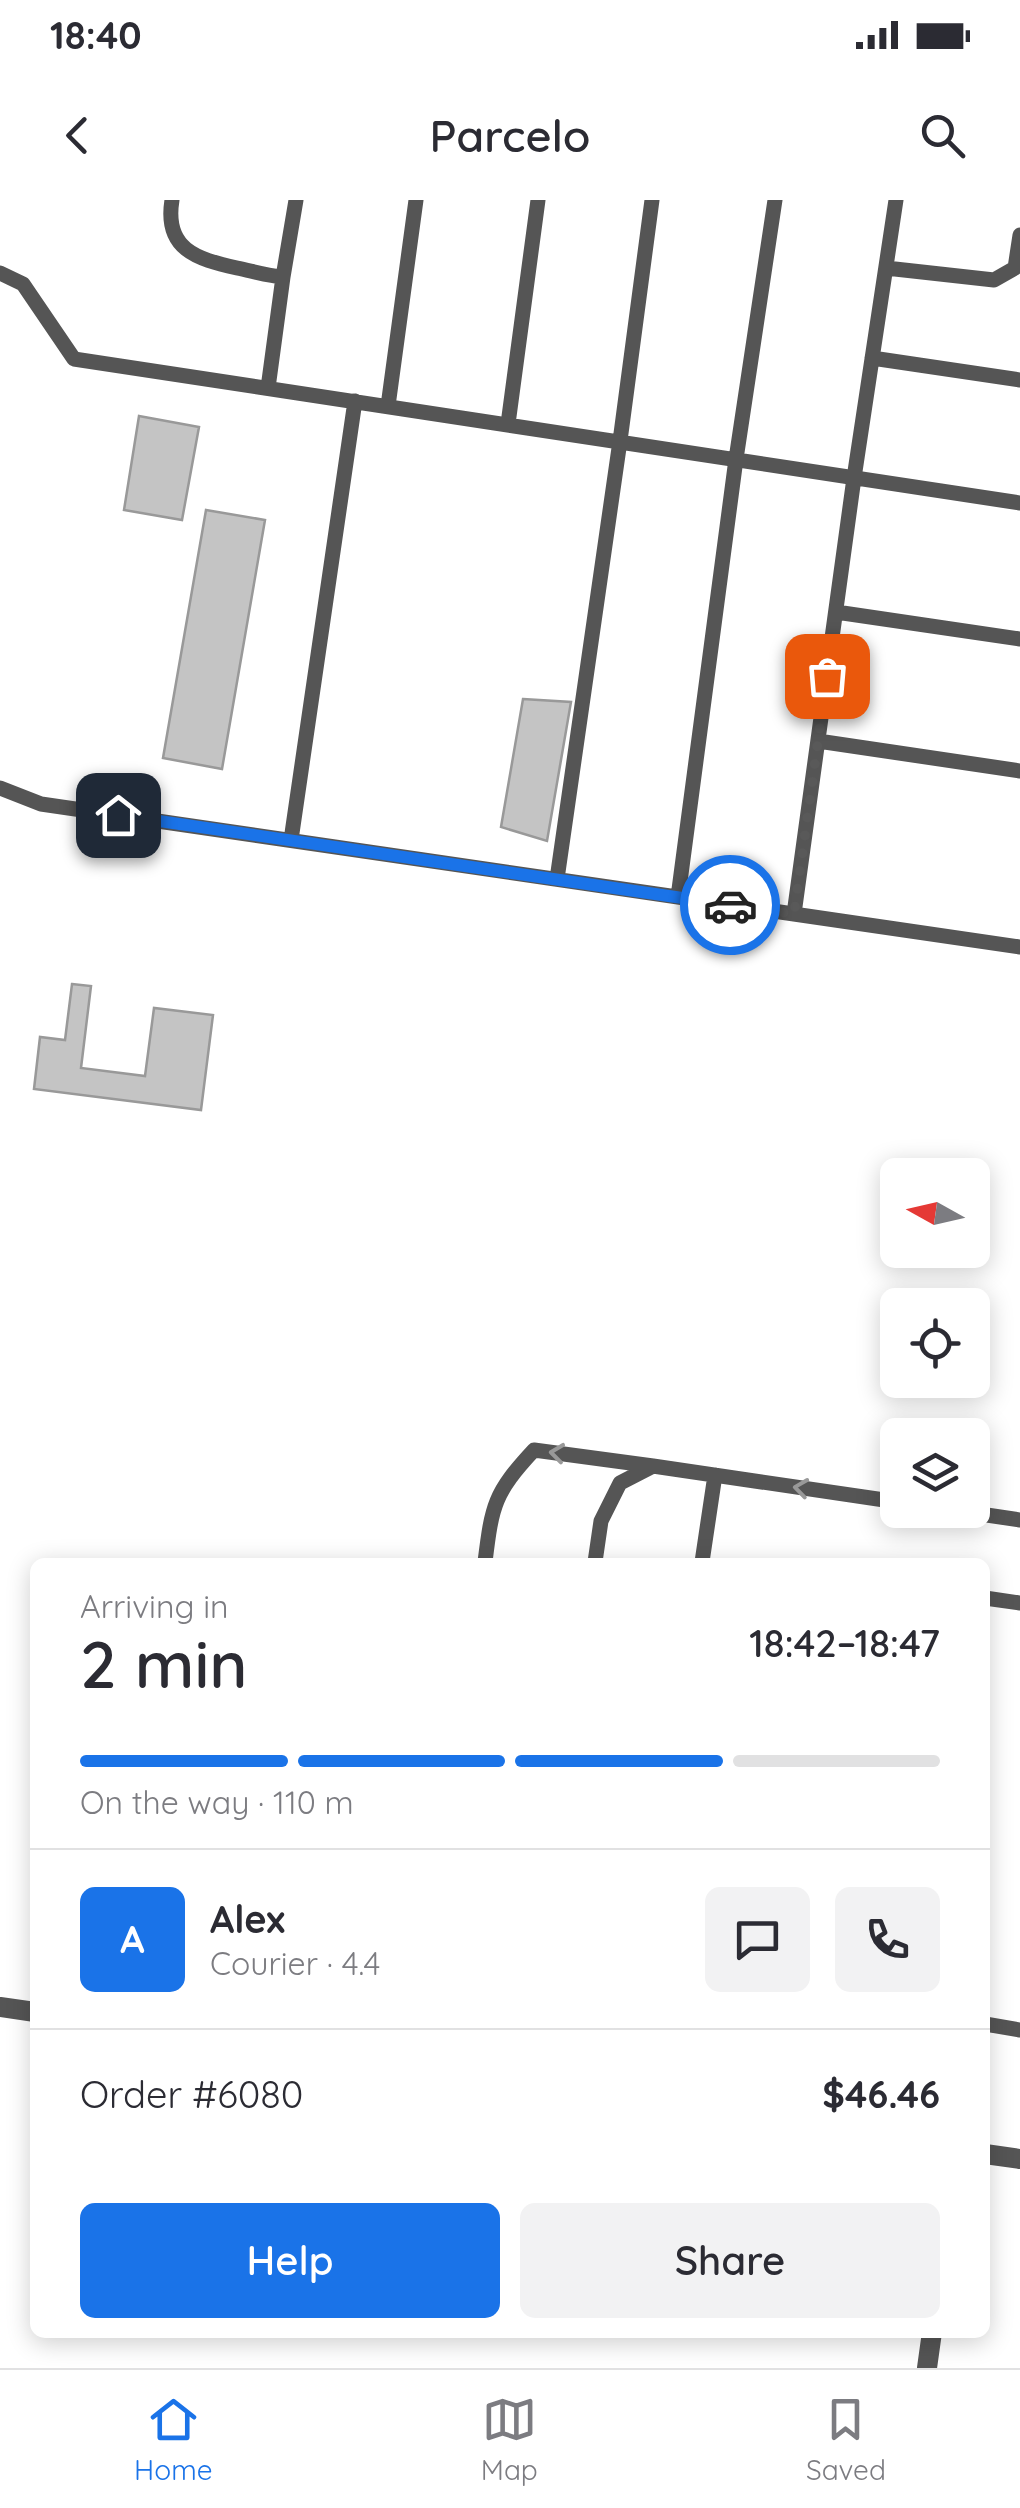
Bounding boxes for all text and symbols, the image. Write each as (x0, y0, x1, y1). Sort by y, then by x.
text: 18:40 (50, 11, 142, 59)
text: Parcelo (429, 107, 591, 163)
icon: back (50, 108, 105, 163)
icon: search (915, 108, 970, 163)
pin (785, 634, 870, 719)
icon: bag (800, 649, 855, 704)
pin (76, 773, 161, 858)
icon: home (91, 788, 146, 843)
courier (680, 855, 780, 955)
icon: car (703, 878, 758, 933)
north arrow (880, 1158, 990, 1268)
map controls (880, 1158, 990, 1528)
button: locate (880, 1288, 990, 1398)
button: layers (880, 1418, 990, 1528)
one-way arrow (548, 1443, 564, 1464)
one-way arrow (793, 1478, 809, 1499)
text: Arriving in (80, 1586, 229, 1626)
text: 18:42–18:47 (749, 1619, 940, 1667)
text: 2 min (80, 1623, 248, 1704)
text: On the way · 110 m (80, 1782, 354, 1822)
button: chat (705, 1887, 810, 1992)
button: phone (835, 1887, 940, 1992)
text: Alex (210, 1895, 285, 1943)
text: A (120, 1915, 145, 1963)
text: Courier · 4.4 (210, 1943, 380, 1983)
text: Order #6080 (80, 2070, 303, 2118)
text: $46.46 (822, 2070, 940, 2118)
button: Help (80, 2203, 500, 2318)
button: Share (520, 2203, 940, 2318)
tab: Home (134, 2392, 213, 2487)
tab: Map (481, 2392, 538, 2487)
tab: Saved (806, 2392, 886, 2487)

